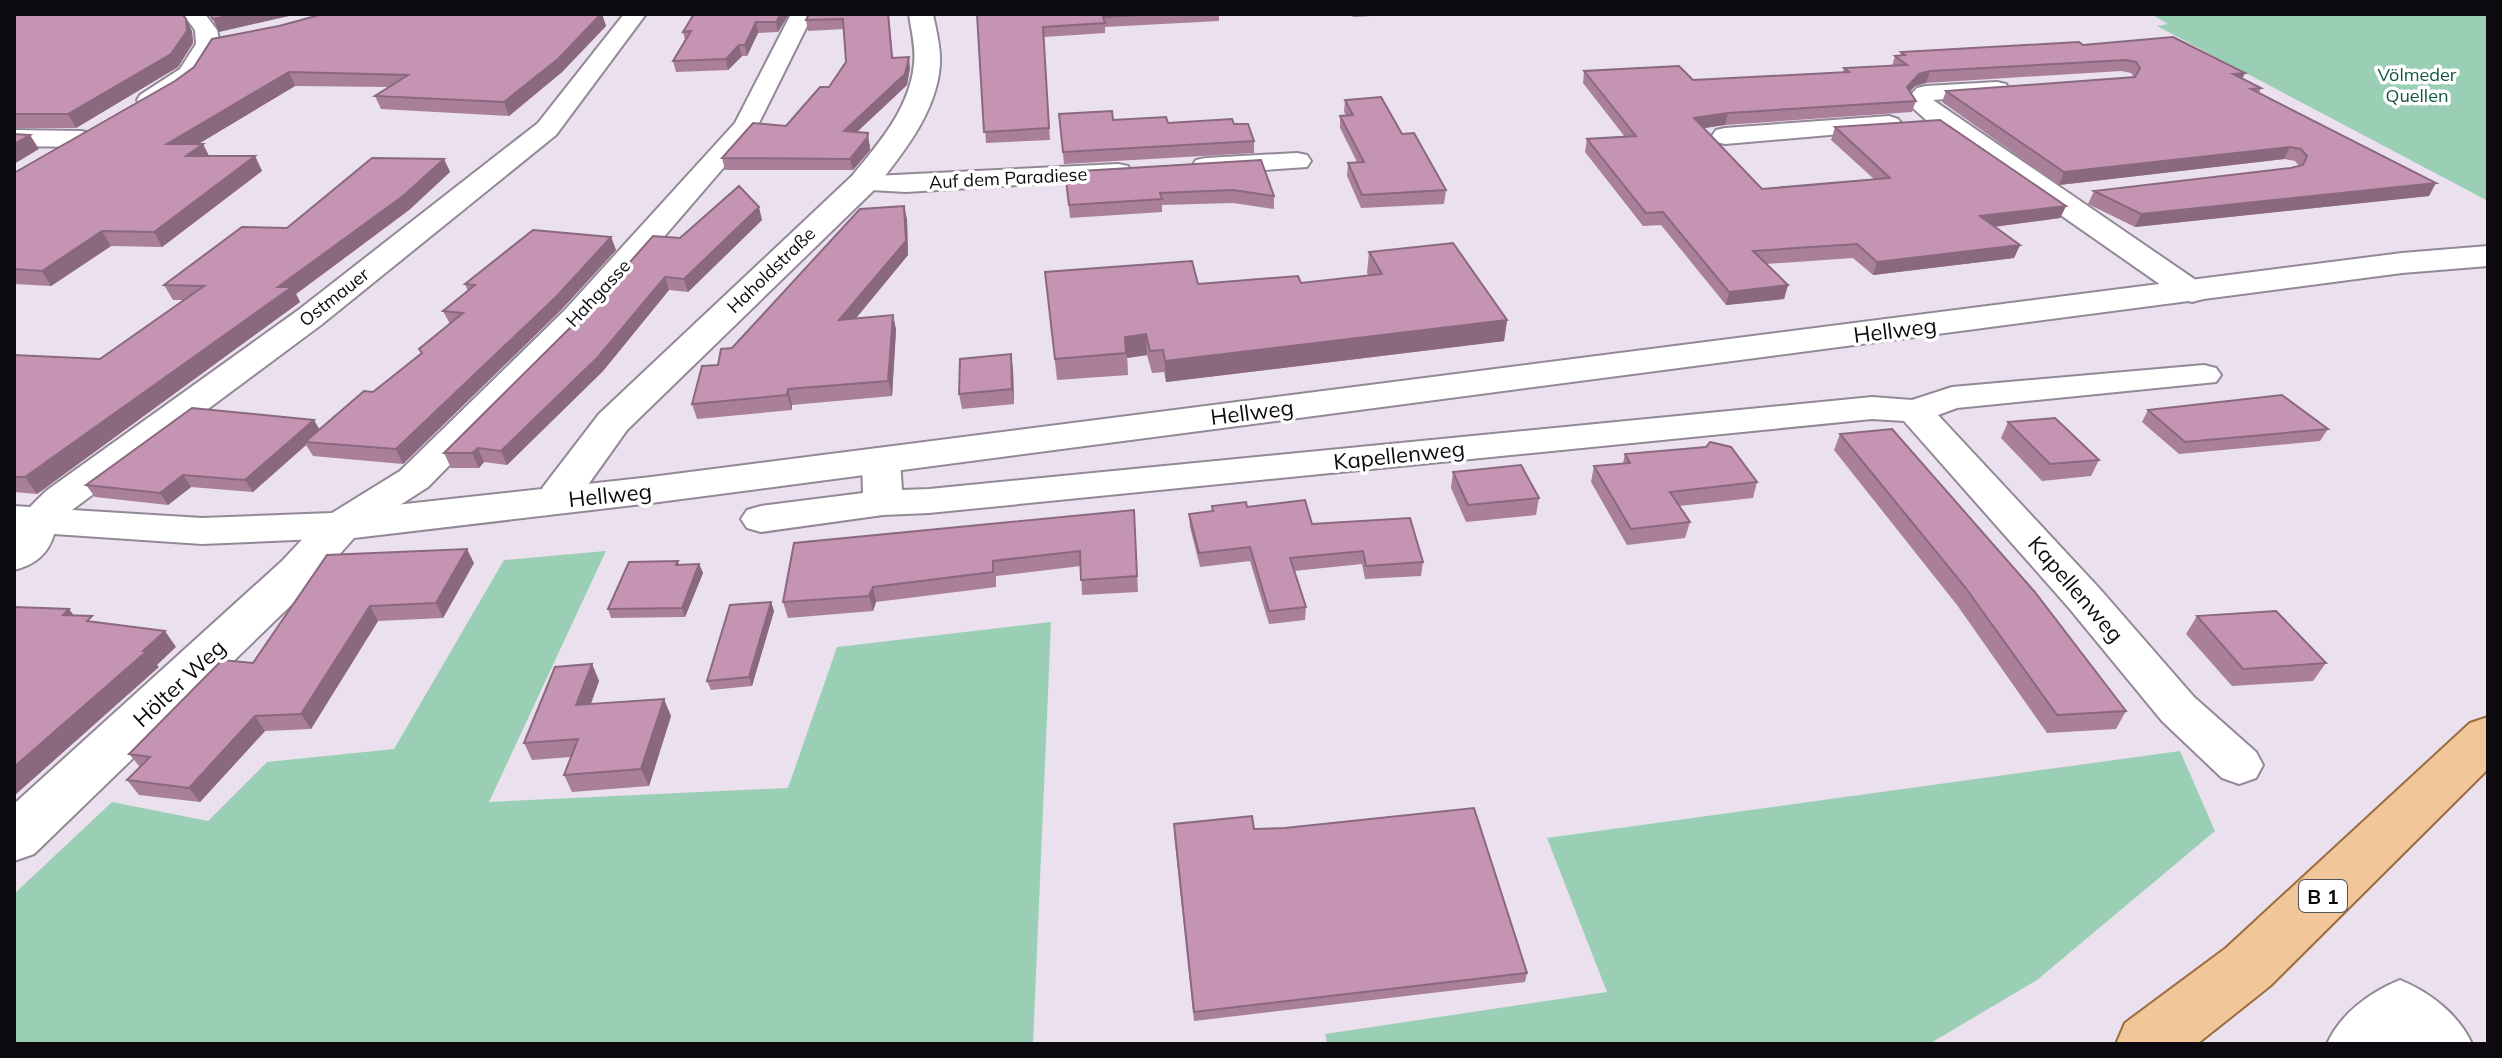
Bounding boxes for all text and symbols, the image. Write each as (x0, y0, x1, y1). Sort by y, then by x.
park label: Völmeder Quellen (2378, 63, 2457, 107)
street label: Auf dem Paradiese (928, 162, 1088, 194)
street label: Haholdstraße (722, 222, 820, 318)
street label: Hahgasse (561, 254, 635, 332)
street label: Ostmauer (294, 262, 374, 331)
street label: Hellweg (1852, 311, 1938, 349)
street label: Hellweg (1209, 393, 1295, 431)
street label: Kapellenweg (1332, 434, 1466, 476)
street label: Hellweg (567, 477, 653, 513)
street label: Kapellenweg (2022, 530, 2130, 648)
street label: Hölter Weg (127, 633, 231, 733)
road number: B 1 (2299, 880, 2347, 912)

